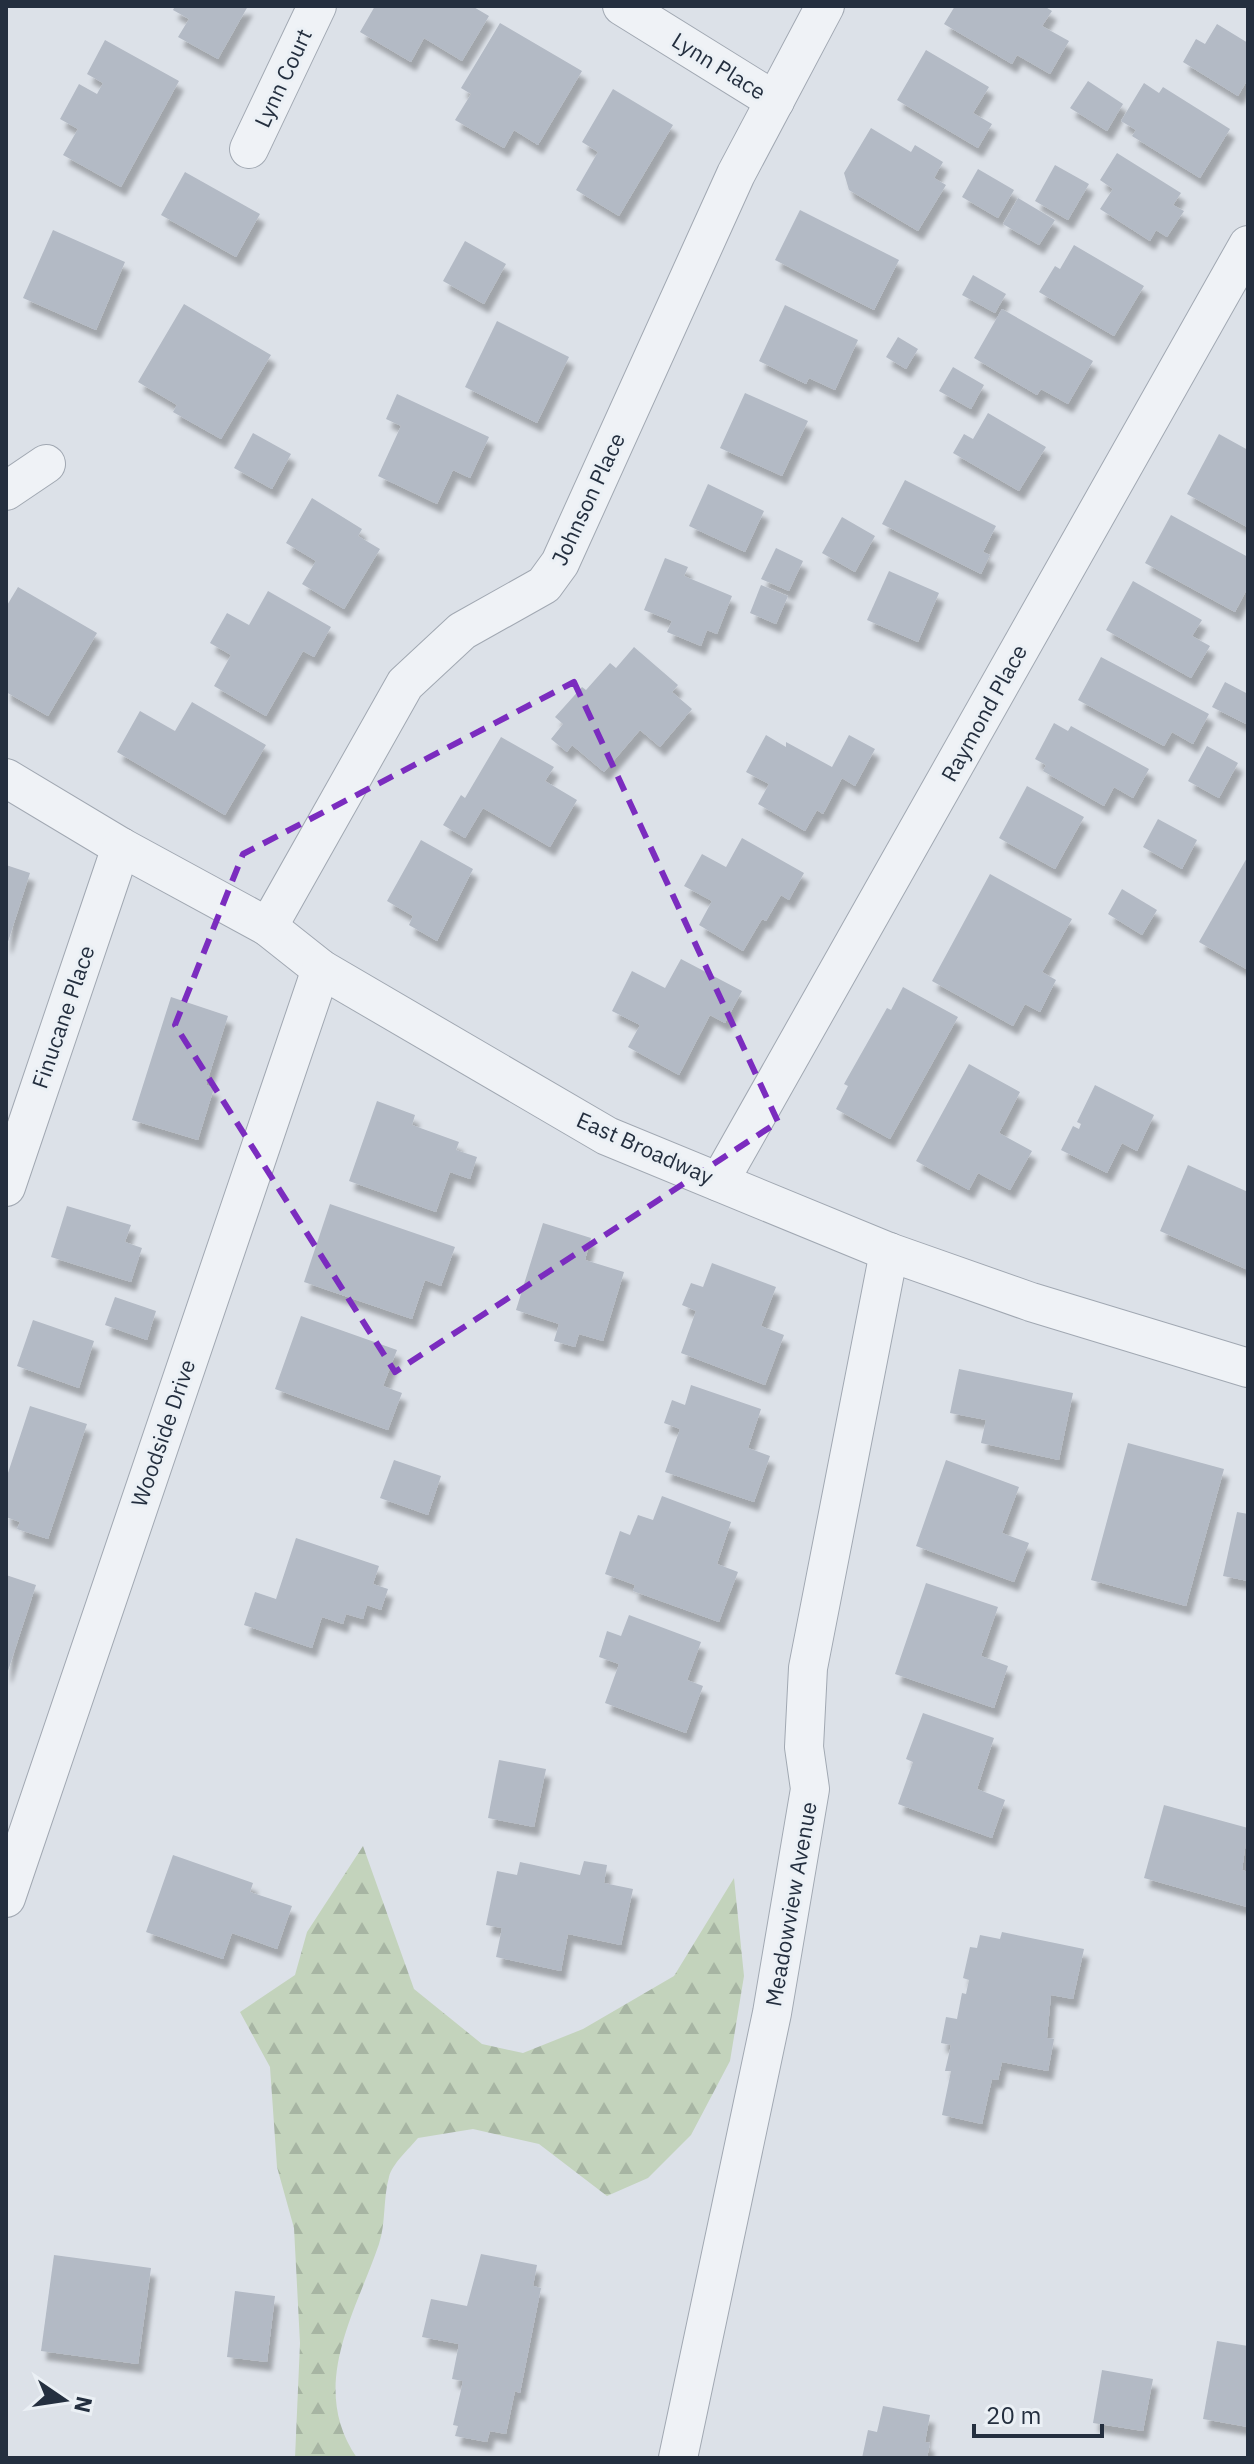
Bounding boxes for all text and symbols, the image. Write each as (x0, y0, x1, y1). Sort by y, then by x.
street label: Lynn Court (247, 24, 318, 132)
street label: Lynn Place (667, 25, 772, 106)
street label: Johnson Place (544, 428, 631, 570)
street label: Raymond Place (934, 639, 1033, 786)
street label: Finucane Place (24, 941, 101, 1092)
street label: East Broadway (572, 1104, 718, 1191)
street label: Woodside Drive (124, 1355, 201, 1510)
street label: Meadowview Avenue (758, 1799, 823, 2009)
north arrow (24, 2360, 104, 2440)
scale bar (974, 2388, 1102, 2438)
text: N (68, 2394, 100, 2416)
text: 20 m (986, 2399, 1041, 2431)

